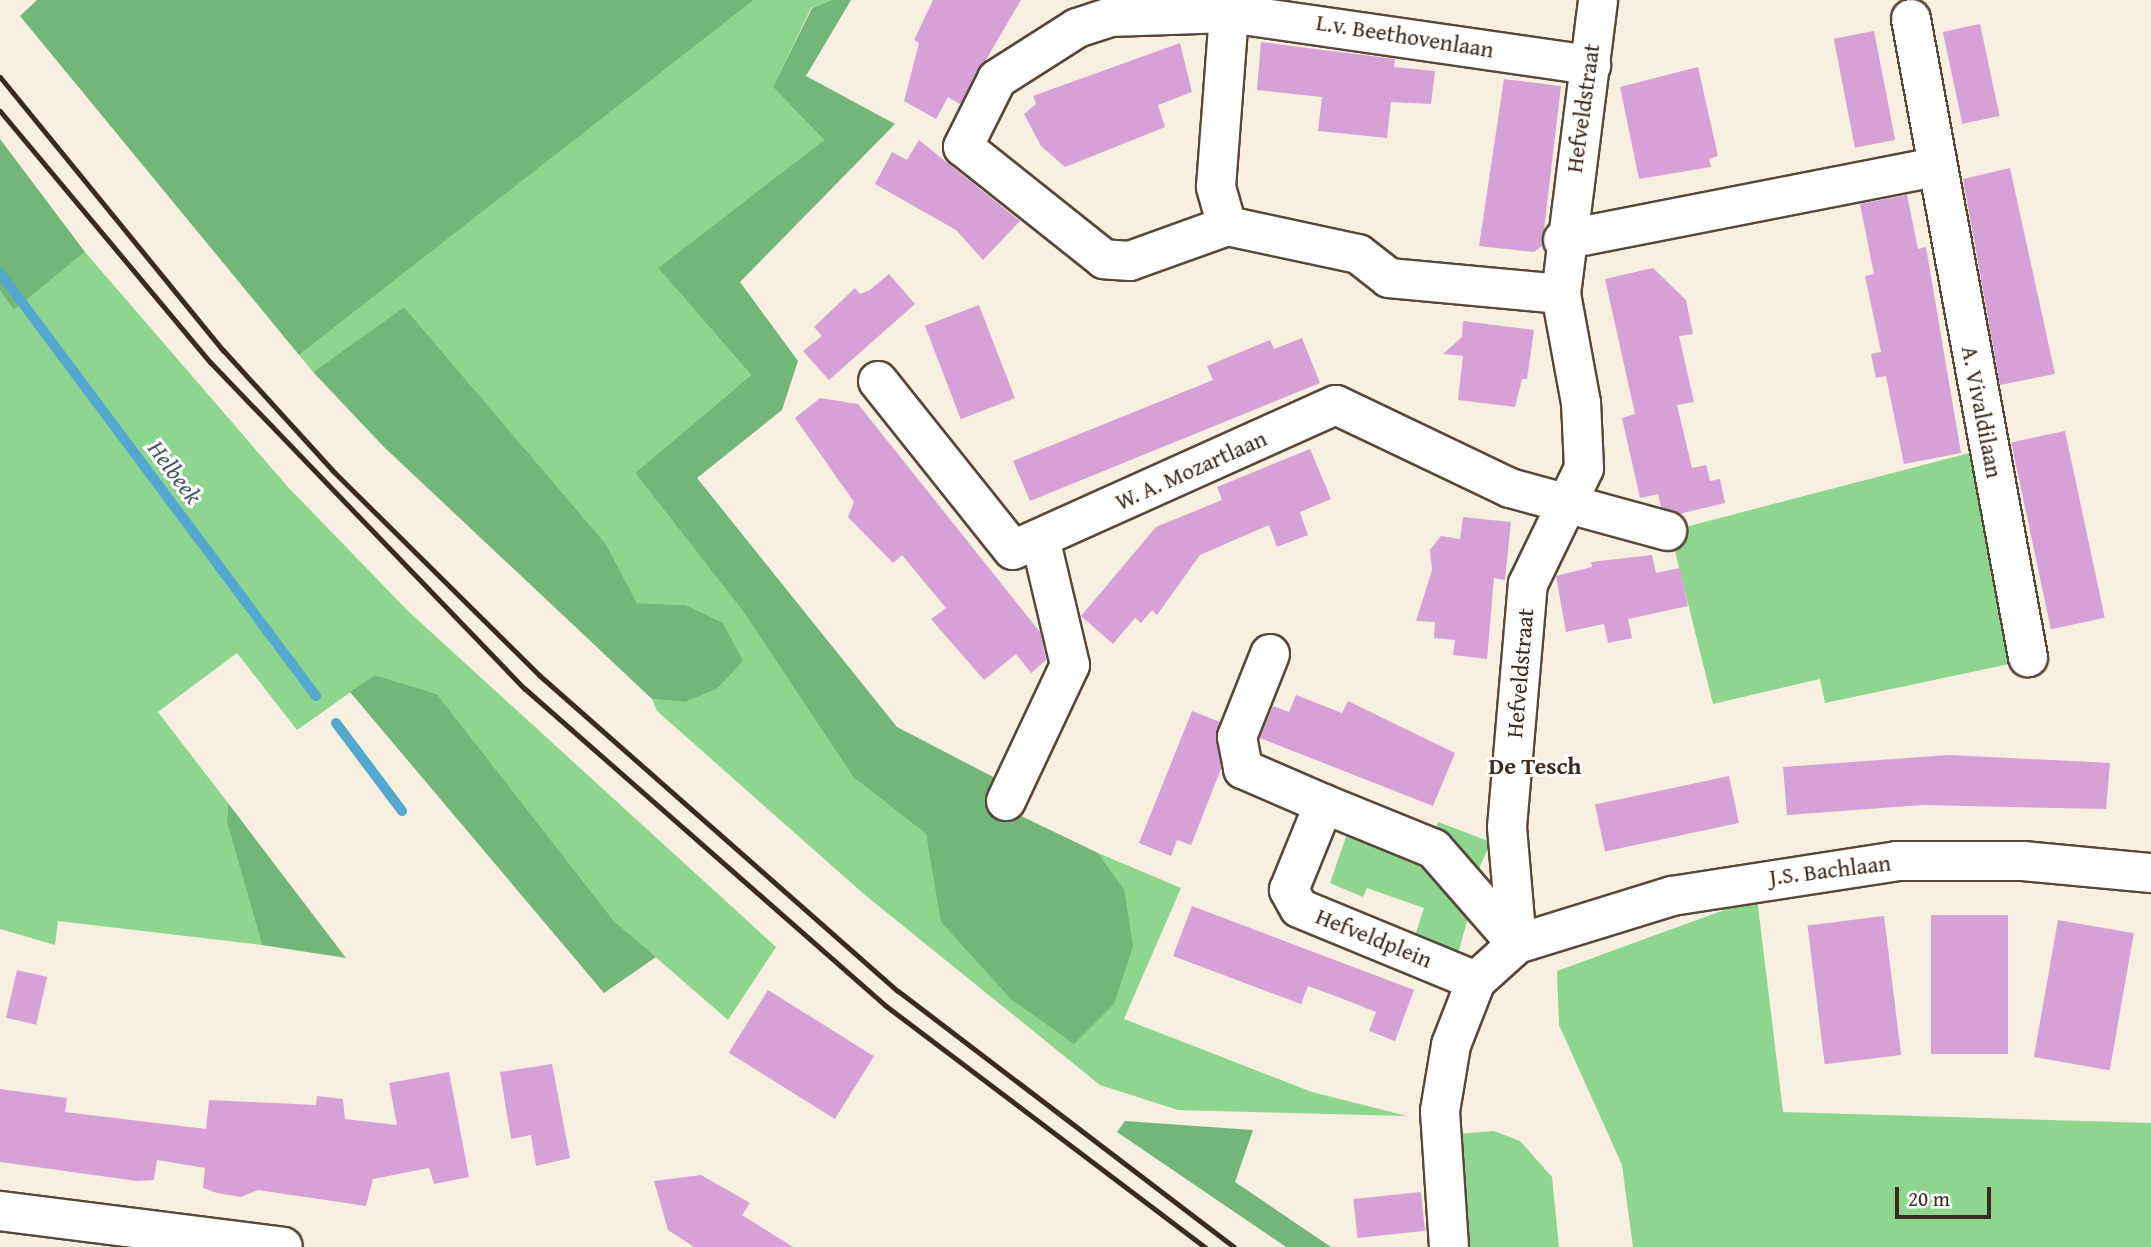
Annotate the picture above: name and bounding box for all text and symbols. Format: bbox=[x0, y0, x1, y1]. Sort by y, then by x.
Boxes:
street label: L.v. Beethovenlaan bbox=[1314, 8, 1496, 64]
street label: Hefveldstraat bbox=[1560, 42, 1606, 174]
street label: A. Vivaldilaan bbox=[1956, 343, 2008, 481]
street label: W. A. Mozartlaan bbox=[1111, 424, 1271, 516]
water label: Helbeek bbox=[142, 435, 208, 509]
street label: Hefveldstraat bbox=[1501, 607, 1539, 739]
district label: De Tesch bbox=[1489, 752, 1581, 780]
street label: J.S. Bachlaan bbox=[1768, 849, 1892, 891]
street label: Hefveldplein bbox=[1312, 902, 1436, 974]
scale bar bbox=[1899, 1174, 1995, 1218]
text: 20 m bbox=[1908, 1183, 1950, 1214]

